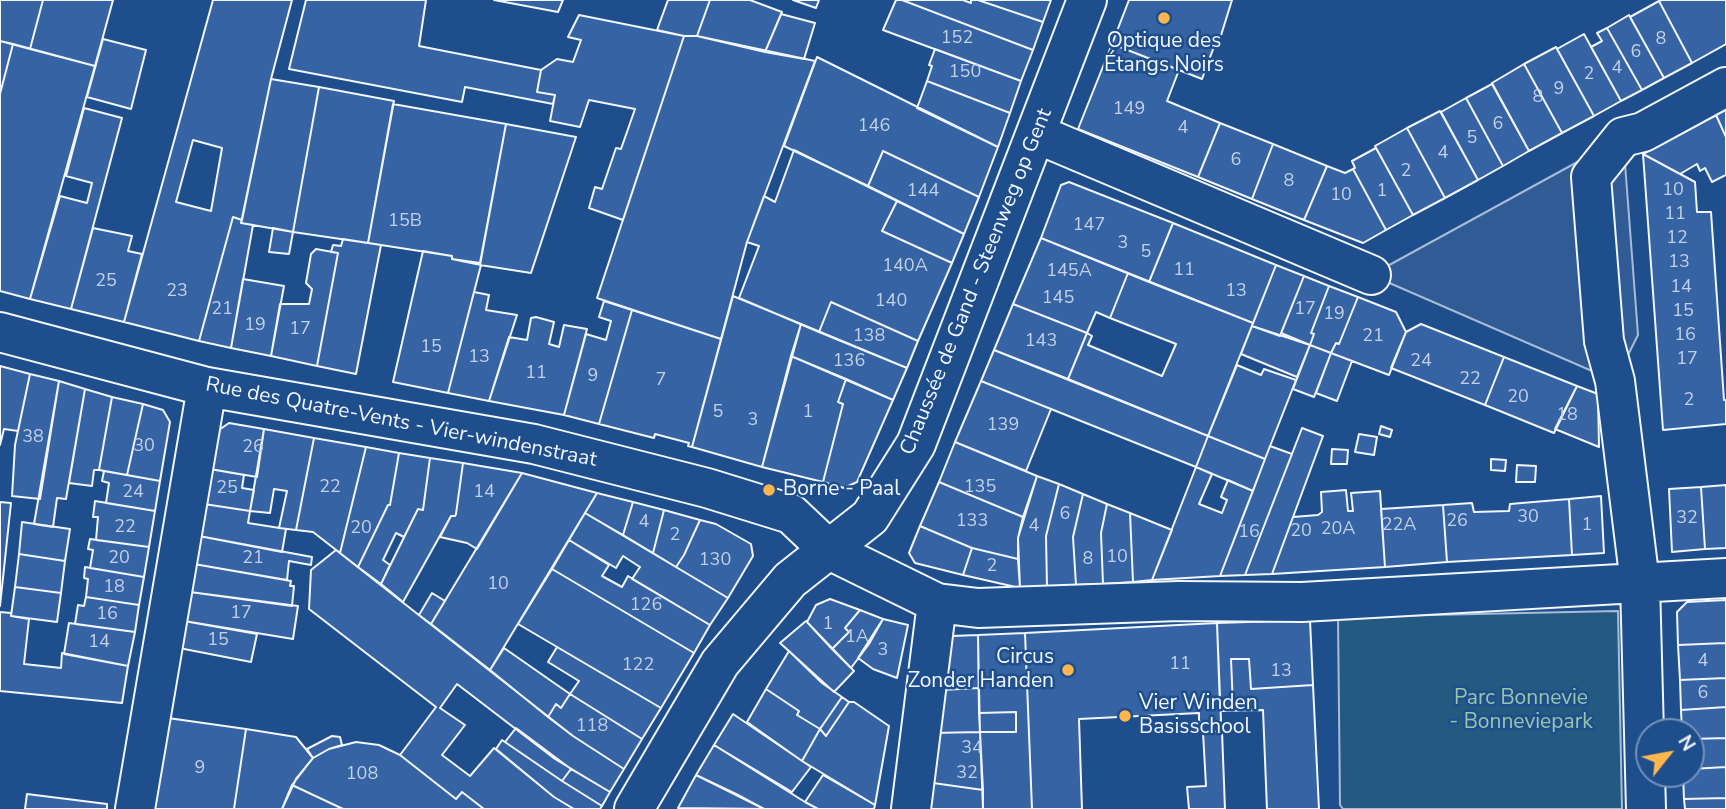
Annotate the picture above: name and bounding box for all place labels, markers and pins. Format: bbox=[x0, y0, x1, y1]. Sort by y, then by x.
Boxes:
marker: Optique des Étangs Noirs bbox=[1156, 10, 1172, 26]
place label: Optique des Étangs Noirs bbox=[1104, 29, 1224, 79]
place label: Borne - Paal bbox=[783, 477, 900, 503]
marker: Borne - Paal bbox=[761, 482, 777, 498]
place label: Circus Zonder Handen bbox=[908, 645, 1054, 695]
marker: Circus Zonder Handen bbox=[1060, 662, 1076, 678]
place label: Vier Winden Basisschool bbox=[1139, 691, 1258, 741]
marker: Vier Winden Basisschool bbox=[1117, 708, 1133, 724]

